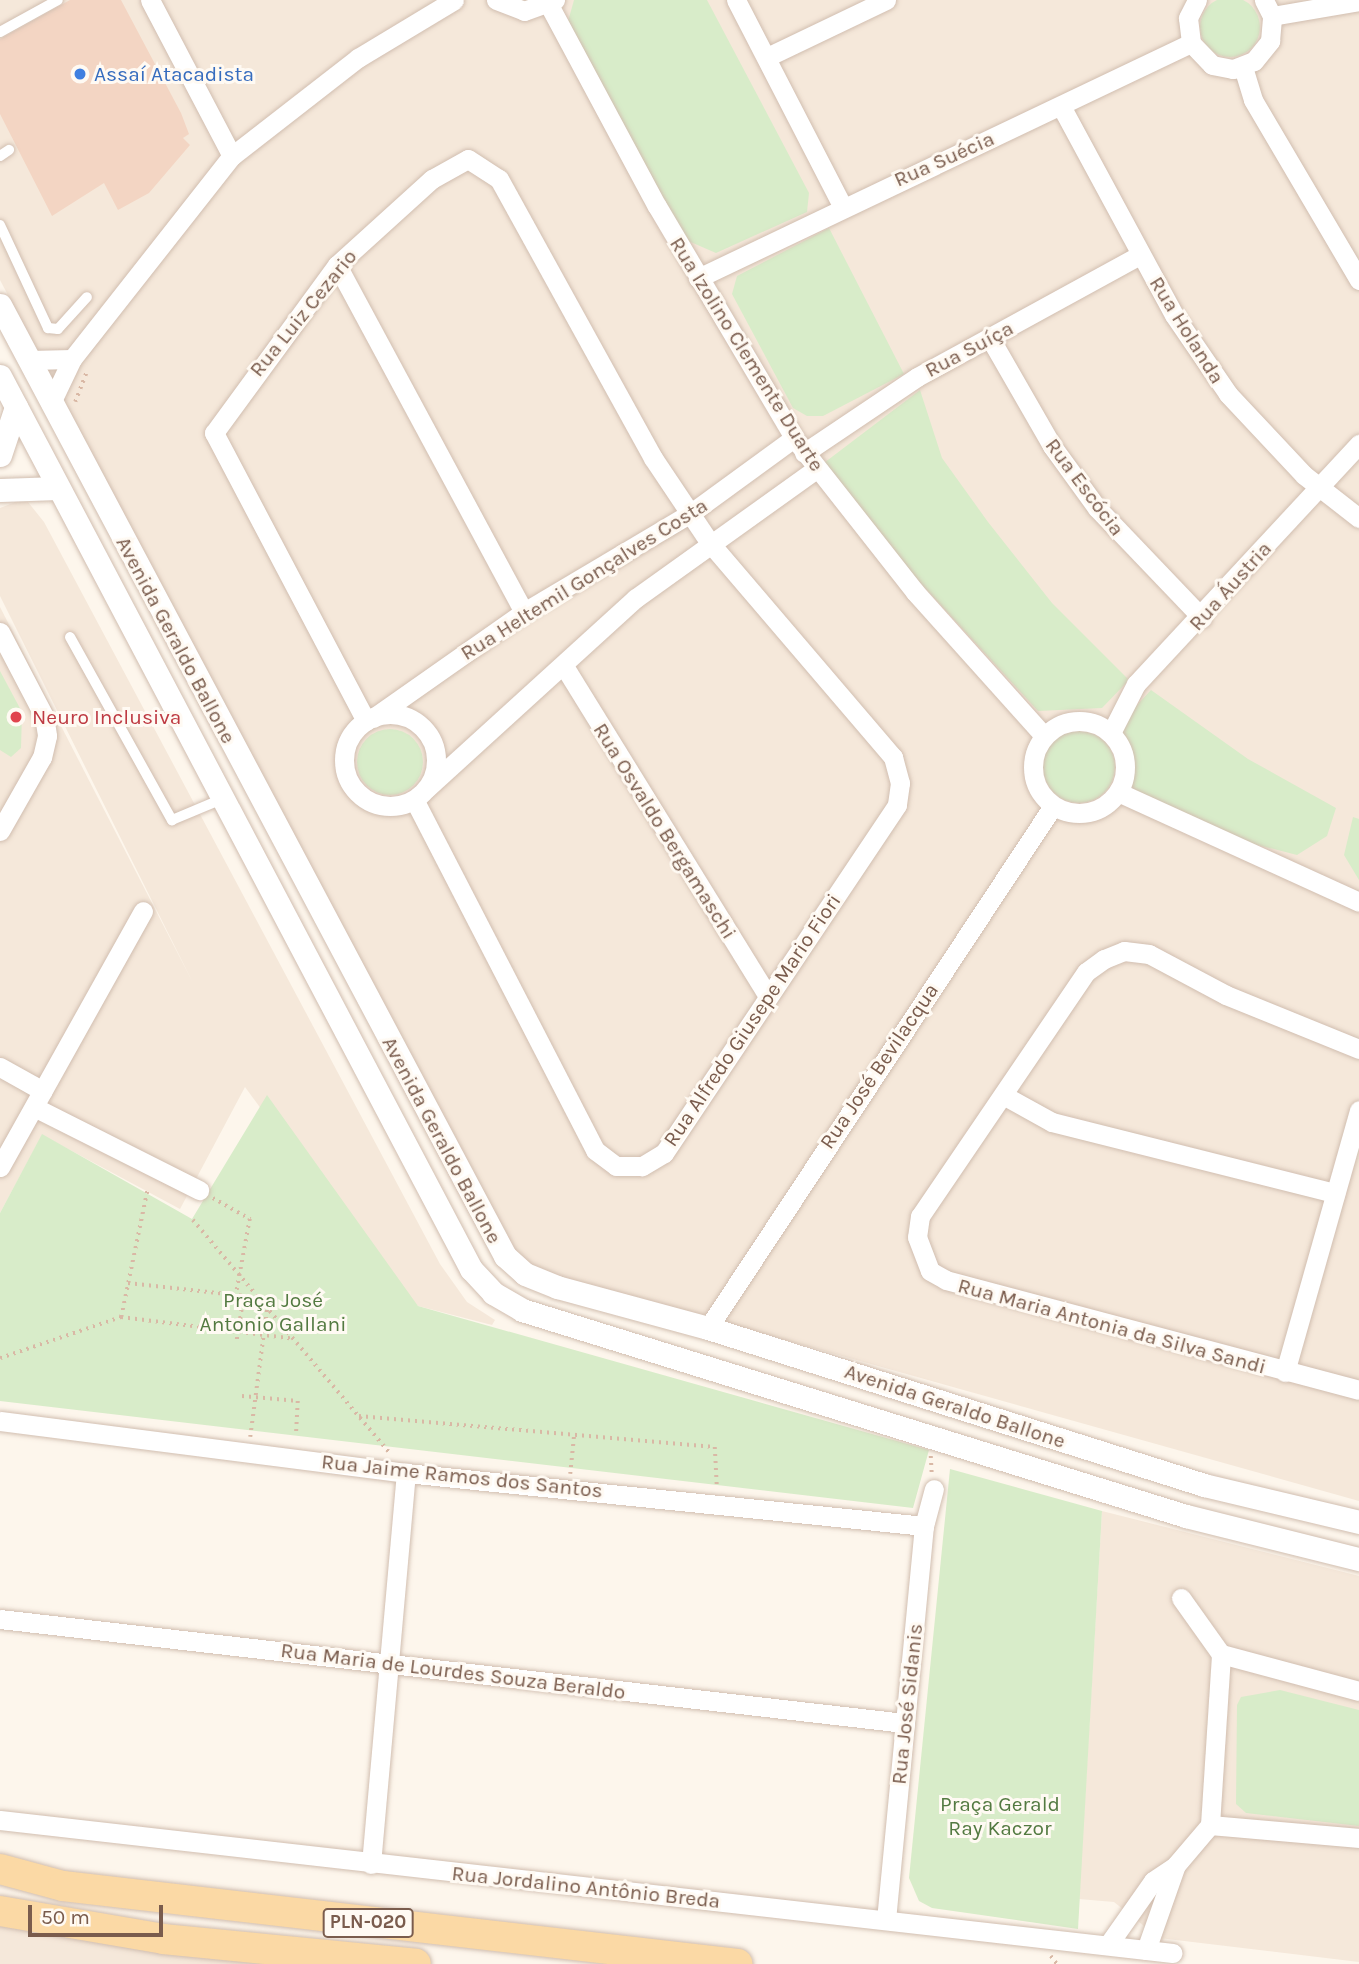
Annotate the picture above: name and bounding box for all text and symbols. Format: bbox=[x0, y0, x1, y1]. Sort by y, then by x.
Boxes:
place label: Assaí Atacadista bbox=[94, 61, 254, 87]
marker: Assaí Atacadista bbox=[72, 66, 88, 82]
street label: Rua Suécia bbox=[890, 126, 998, 192]
street label: Rua Izolino Clemente Duarte bbox=[664, 232, 830, 476]
street label: Rua Luiz Cezario bbox=[244, 244, 362, 382]
street label: Rua Holanda bbox=[1144, 272, 1230, 388]
street label: Rua Suíça bbox=[921, 315, 1017, 383]
street label: Rua Escócia bbox=[1040, 433, 1130, 541]
street label: Rua Heltemil Gonçalves Costa bbox=[456, 492, 712, 666]
street label: Avenida Geraldo Ballone bbox=[111, 532, 241, 748]
street label: Rua Áustria bbox=[1183, 536, 1277, 636]
place label: Neuro Inclusiva bbox=[32, 704, 181, 730]
marker: Neuro Inclusiva bbox=[6, 707, 26, 727]
street label: Rua Osvaldo Bergamaschi bbox=[588, 718, 742, 944]
street label: Rua Alfredo Giusepe Mario Fiori bbox=[658, 889, 846, 1151]
street label: Rua José Bevilacqua bbox=[814, 978, 944, 1154]
street label: Avenida Geraldo Ballone bbox=[377, 1032, 507, 1248]
street label: Rua Maria Antonia da Silva Sandi bbox=[955, 1273, 1269, 1379]
park label: Praça José Antonio Gallani bbox=[200, 1287, 346, 1337]
street label: Avenida Geraldo Ballone bbox=[842, 1358, 1068, 1454]
street label: Rua Jaime Ramos dos Santos bbox=[320, 1449, 604, 1503]
street label: Rua José Sidanis bbox=[886, 1622, 928, 1786]
street label: Rua Maria de Lourdes Souza Beraldo bbox=[279, 1637, 627, 1705]
park label: Praça Gerald Ray Kaczor bbox=[940, 1791, 1060, 1841]
street label: Rua Jordalino Antônio Breda bbox=[450, 1860, 722, 1914]
scale bar bbox=[32, 1890, 166, 1934]
text: 50 m bbox=[41, 1905, 90, 1929]
road number: PLN-020 bbox=[322, 1908, 414, 1938]

